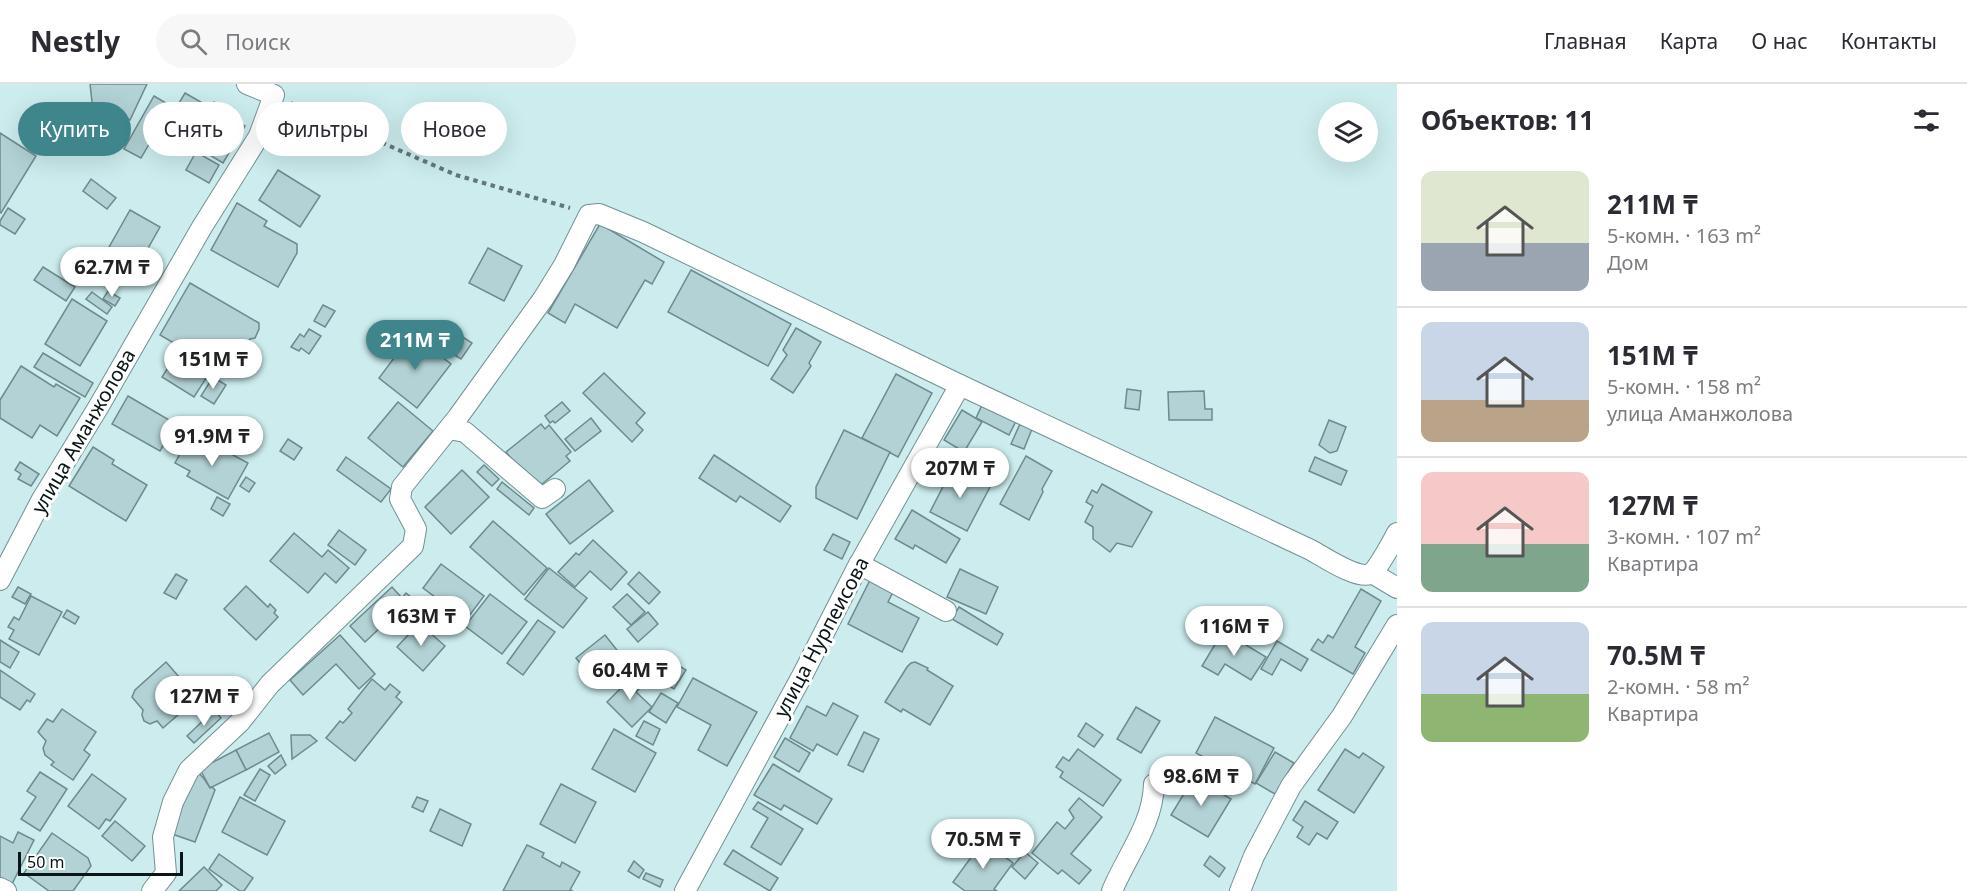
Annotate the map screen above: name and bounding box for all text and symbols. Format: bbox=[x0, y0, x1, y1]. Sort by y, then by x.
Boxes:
search box bbox=[156, 14, 576, 68]
text: Nestly bbox=[30, 22, 120, 60]
icon: search bbox=[177, 25, 210, 58]
text: Поиск bbox=[225, 26, 290, 56]
text: Главная bbox=[1544, 27, 1627, 55]
text: Карта bbox=[1660, 27, 1718, 55]
text: О нас bbox=[1751, 27, 1808, 55]
text: Контакты bbox=[1841, 27, 1937, 55]
chip: Купить bbox=[18, 102, 131, 156]
chip: Снять bbox=[143, 102, 244, 156]
chip: Фильтры bbox=[256, 102, 389, 156]
chip: Новое bbox=[401, 102, 507, 156]
map controls bbox=[1318, 102, 1378, 162]
button: layers bbox=[1318, 102, 1378, 162]
text: Объектов: 11 bbox=[1421, 102, 1594, 138]
icon: filters bbox=[1910, 104, 1943, 137]
text: 211M ₸ bbox=[1607, 186, 1698, 222]
icon: home bbox=[1469, 195, 1541, 267]
text: 5-комн. · 163 m² bbox=[1607, 222, 1761, 249]
pin: 62.7M ₸ bbox=[57, 247, 167, 298]
text: Дом bbox=[1607, 249, 1649, 276]
text: 62.7M ₸ bbox=[74, 253, 150, 280]
pin: 211M ₸ bbox=[366, 320, 464, 371]
text: 211M ₸ bbox=[380, 326, 450, 353]
text: 151M ₸ bbox=[1607, 337, 1698, 373]
pin: 151M ₸ bbox=[164, 339, 262, 390]
street label: улица Аманжолова bbox=[25, 344, 141, 518]
text: 151M ₸ bbox=[178, 345, 248, 372]
icon: home bbox=[1469, 346, 1541, 418]
text: 5-комн. · 158 m² bbox=[1607, 373, 1761, 400]
text: улица Аманжолова bbox=[1607, 400, 1793, 427]
pin: 91.9M ₸ bbox=[157, 416, 267, 467]
text: 91.9M ₸ bbox=[174, 422, 250, 449]
pin: 207M ₸ bbox=[911, 448, 1009, 499]
text: 207M ₸ bbox=[925, 454, 995, 481]
text: 127M ₸ bbox=[1607, 487, 1698, 523]
icon: home bbox=[1469, 496, 1541, 568]
text: 3-комн. · 107 m² bbox=[1607, 523, 1761, 550]
text: Квартира bbox=[1607, 550, 1699, 577]
street label: улица Нурпеисова bbox=[767, 552, 875, 722]
pin: 163M ₸ bbox=[372, 596, 470, 647]
text: 163M ₸ bbox=[386, 602, 456, 629]
pin: 116M ₸ bbox=[1185, 606, 1283, 657]
text: 116M ₸ bbox=[1199, 612, 1269, 639]
text: 70.5M ₸ bbox=[1607, 637, 1705, 673]
icon: home bbox=[1469, 646, 1541, 718]
pin: 60.4M ₸ bbox=[575, 650, 685, 701]
text: 60.4M ₸ bbox=[592, 656, 668, 683]
text: 2-комн. · 58 m² bbox=[1607, 673, 1750, 700]
pin: 127M ₸ bbox=[155, 676, 253, 727]
text: 127M ₸ bbox=[169, 682, 239, 709]
text: Квартира bbox=[1607, 700, 1699, 727]
pin: 98.6M ₸ bbox=[1146, 756, 1256, 807]
text: 98.6M ₸ bbox=[1163, 762, 1239, 789]
pin: 70.5M ₸ bbox=[928, 819, 1038, 870]
text: 70.5M ₸ bbox=[945, 825, 1021, 852]
scale bar bbox=[18, 849, 183, 876]
text: 50 m bbox=[27, 851, 64, 873]

